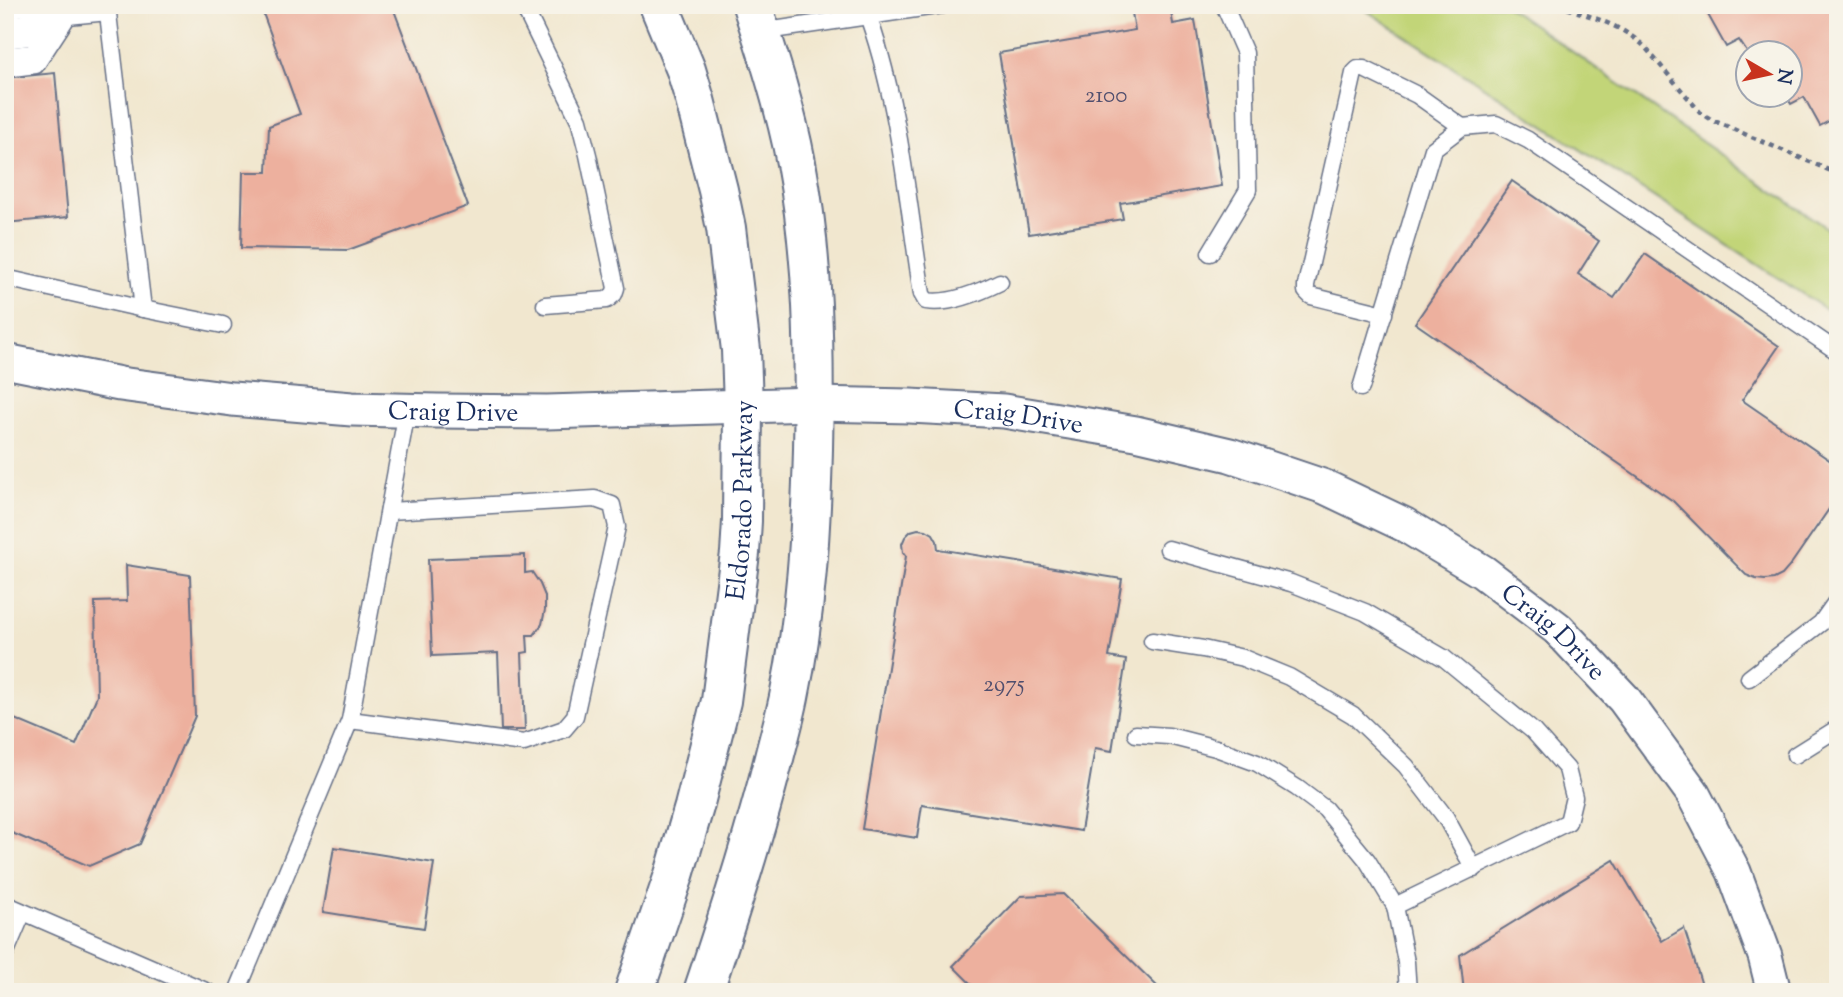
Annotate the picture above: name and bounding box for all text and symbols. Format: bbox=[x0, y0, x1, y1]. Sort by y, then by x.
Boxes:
north arrow bbox=[1734, 38, 1804, 108]
text: N bbox=[1769, 67, 1798, 86]
house number: 2100 bbox=[1085, 80, 1127, 113]
street label: Craig Drive bbox=[953, 392, 1086, 445]
street label: Craig Drive bbox=[388, 394, 519, 433]
street label: Eldorado Parkway bbox=[718, 400, 764, 603]
street label: Craig Drive bbox=[1492, 576, 1613, 690]
house number: 2975 bbox=[983, 669, 1025, 702]

